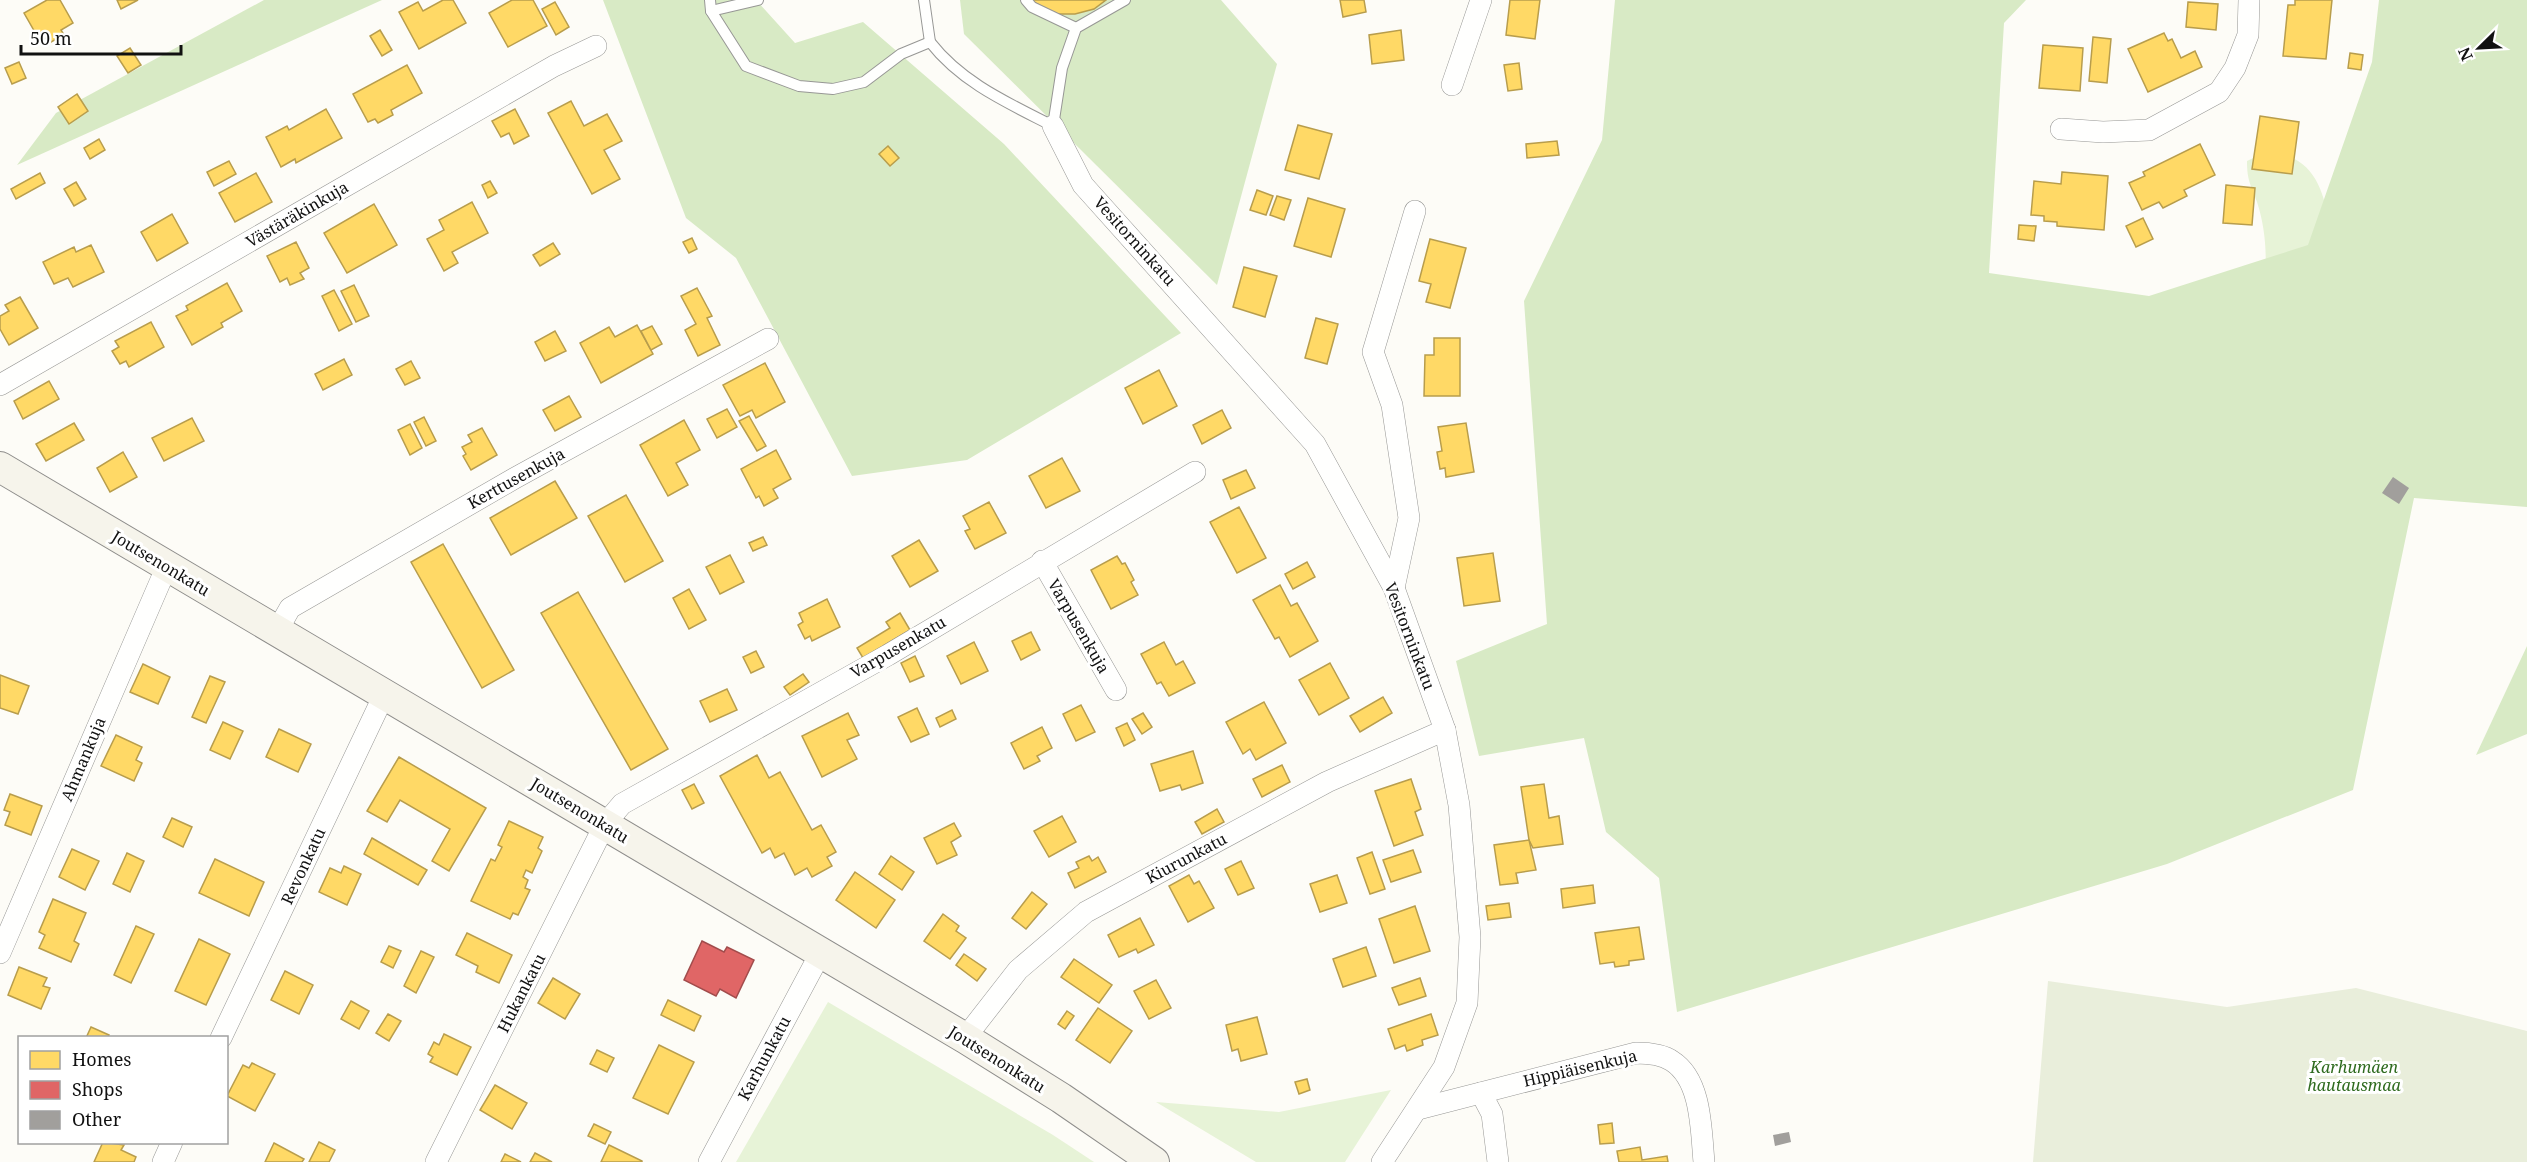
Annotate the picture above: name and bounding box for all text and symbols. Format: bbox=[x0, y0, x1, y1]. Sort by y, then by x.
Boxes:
scale bar bbox=[21, 18, 182, 56]
north arrow bbox=[2449, 18, 2509, 78]
text: 50 m bbox=[30, 26, 72, 50]
text: N bbox=[2453, 44, 2478, 64]
street label: Västäräkinkuja bbox=[242, 176, 352, 252]
street label: Vesitorninkatu bbox=[1089, 192, 1181, 290]
street label: Kerttusenkuja bbox=[464, 442, 568, 514]
street label: Joutsenonkatu bbox=[107, 525, 214, 601]
street label: Varpusenkuja bbox=[1043, 575, 1115, 677]
street label: Vesitorninkatu bbox=[1379, 579, 1441, 693]
street label: Varpusenkatu bbox=[846, 611, 950, 683]
street label: Ahmankuja bbox=[55, 714, 111, 804]
street label: Joutsenonkatu bbox=[526, 772, 633, 848]
street label: Revonkatu bbox=[276, 824, 330, 908]
street label: Kiurunkatu bbox=[1142, 827, 1230, 889]
street label: Hukankatu bbox=[492, 950, 550, 1036]
street label: Karhunkatu bbox=[733, 1012, 795, 1104]
street label: Joutsenonkatu bbox=[943, 1020, 1050, 1098]
legend bbox=[18, 1036, 228, 1144]
street label: Hippiäisenkuja bbox=[1521, 1044, 1639, 1092]
text: Homes bbox=[72, 1047, 131, 1071]
park label: Karhumäen hautausmaa bbox=[2307, 1056, 2401, 1096]
text: Shops bbox=[72, 1077, 123, 1101]
text: Other bbox=[72, 1107, 122, 1131]

